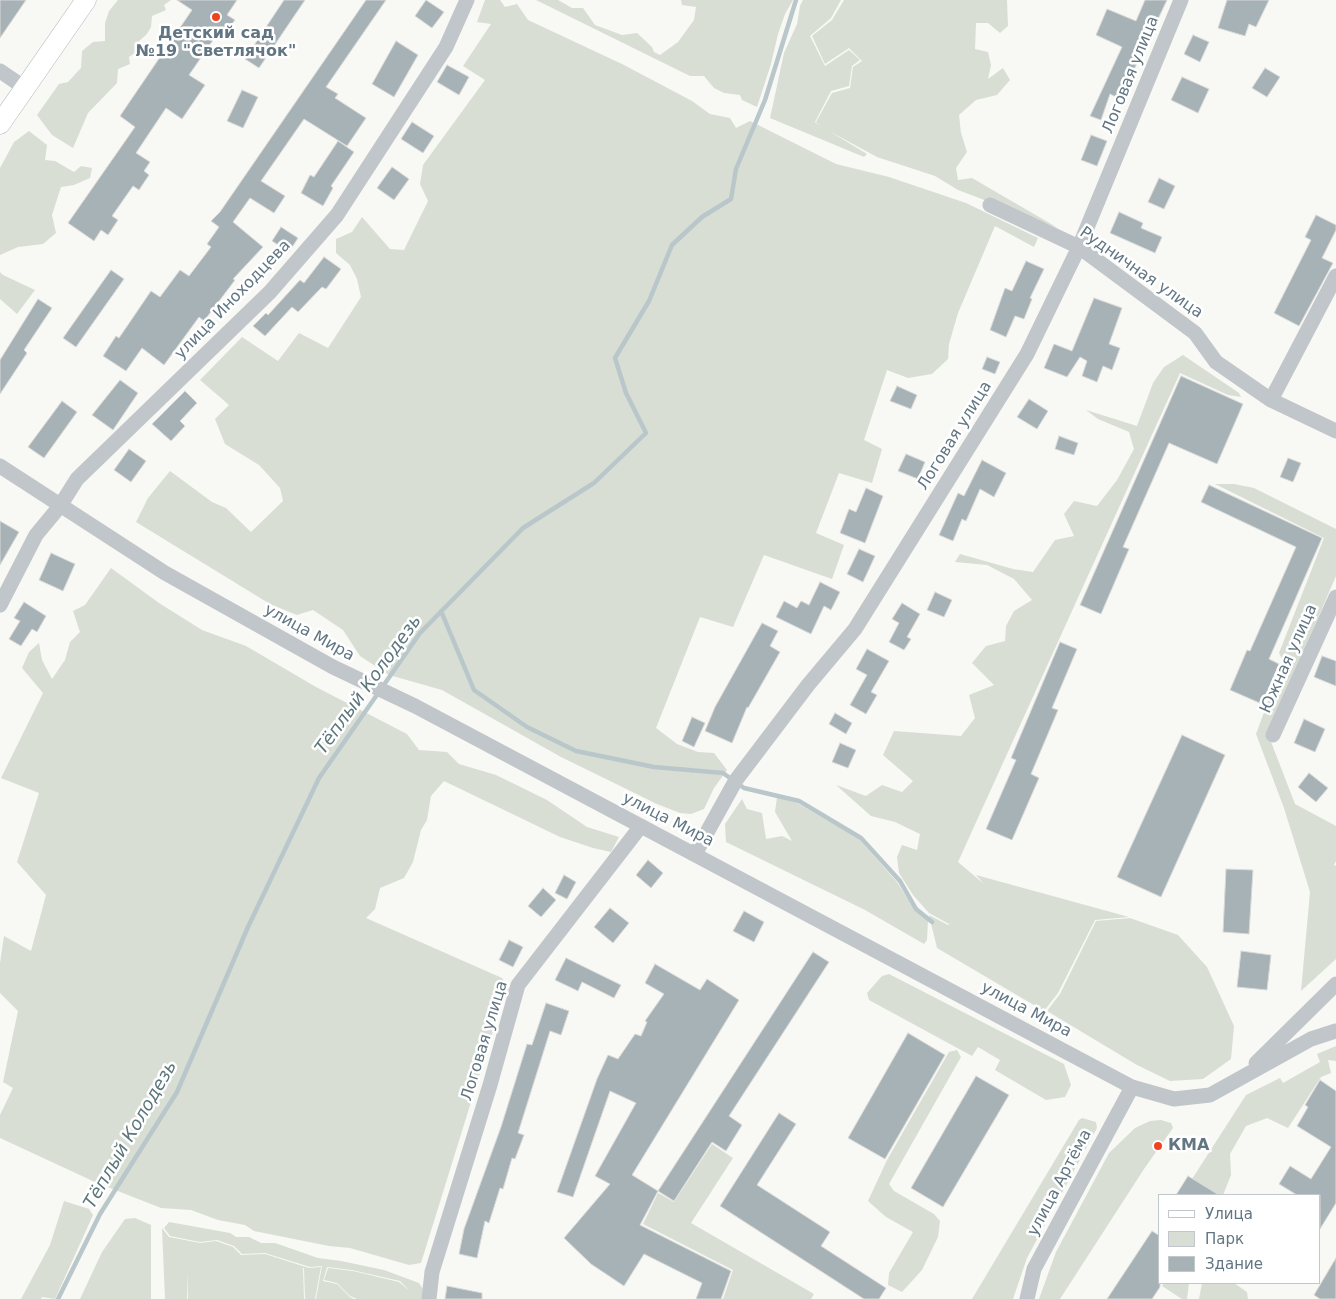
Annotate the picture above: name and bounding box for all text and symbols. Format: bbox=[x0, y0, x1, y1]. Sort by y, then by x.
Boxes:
marker: Детский сад №19 "Светлячок" bbox=[210, 11, 222, 23]
street label: Логовая улица bbox=[1099, 14, 1163, 136]
place label: Детский сад №19 "Светлячок" bbox=[136, 24, 296, 62]
street label: Рудничная улица bbox=[1076, 223, 1206, 323]
street label: улица Иноходцева bbox=[171, 236, 295, 364]
street label: Логовая улица bbox=[914, 378, 996, 494]
street label: улица Мира bbox=[261, 600, 357, 666]
street label: Южная улица bbox=[1256, 601, 1322, 717]
water label: Тёплый Колодезь bbox=[311, 611, 427, 759]
street label: улица Мира bbox=[619, 789, 717, 851]
street label: улица Мира bbox=[977, 978, 1075, 1042]
street label: Логовая улица bbox=[458, 979, 512, 1103]
water label: Тёплый Колодезь bbox=[80, 1057, 182, 1213]
street label: улица Артёма bbox=[1024, 1126, 1096, 1240]
place label: КМА bbox=[1168, 1136, 1209, 1156]
marker: КМА bbox=[1152, 1140, 1164, 1152]
legend bbox=[1158, 1194, 1321, 1284]
text: Улица bbox=[1205, 1205, 1253, 1223]
text: Парк bbox=[1205, 1230, 1244, 1248]
text: Здание bbox=[1205, 1255, 1263, 1273]

